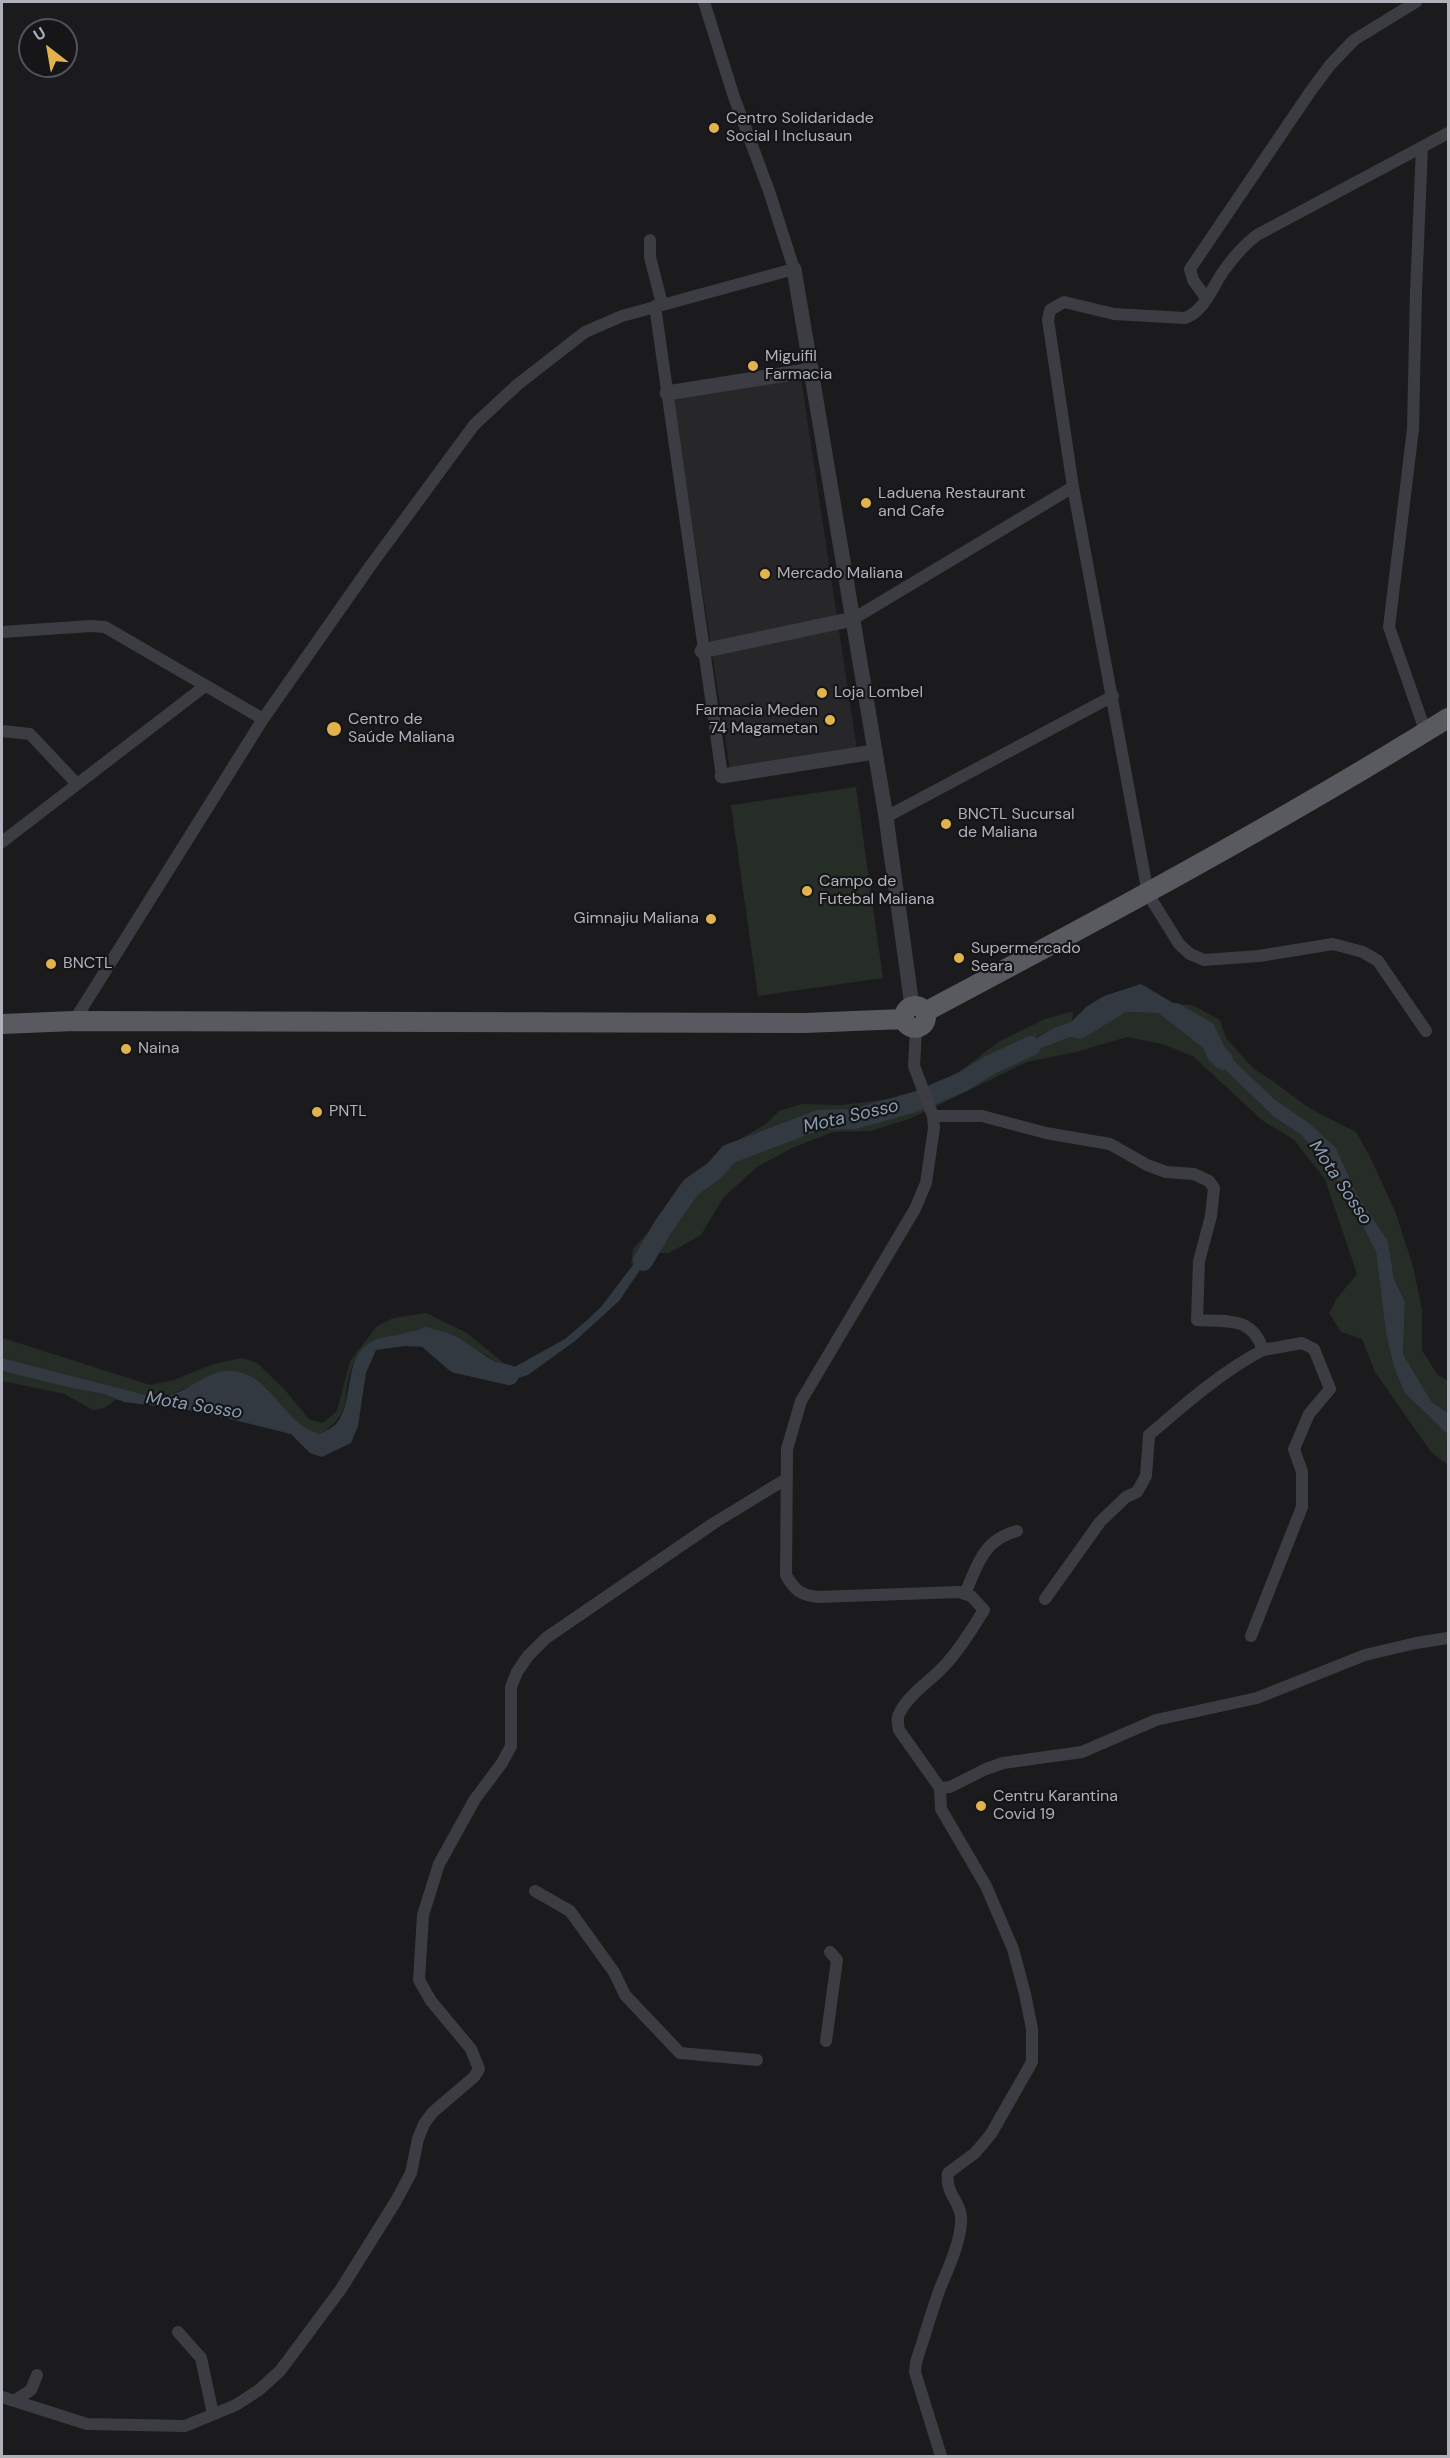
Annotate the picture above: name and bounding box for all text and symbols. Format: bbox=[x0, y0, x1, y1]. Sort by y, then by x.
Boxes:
north arrow bbox=[18, 18, 78, 78]
text: U bbox=[29, 22, 50, 46]
place label: Centro Solidaridade Social I Inclusaun bbox=[726, 109, 874, 147]
marker: Centro Solidaridade Social I Inclusaun bbox=[707, 121, 721, 135]
place label: Miguifil Farmacia bbox=[765, 347, 832, 385]
marker: Miguifil Farmacia bbox=[746, 359, 760, 373]
place label: Laduena Restaurant and Cafe bbox=[878, 484, 1026, 522]
marker: Laduena Restaurant and Cafe bbox=[859, 496, 873, 510]
place label: Mercado Maliana bbox=[777, 564, 903, 584]
marker: Mercado Maliana bbox=[758, 567, 772, 581]
place label: Loja Lombel bbox=[834, 683, 923, 703]
marker: Loja Lombel bbox=[815, 686, 829, 700]
place label: Farmacia Meden 74 Magametan bbox=[696, 701, 818, 739]
place label: Centro de Saúde Maliana bbox=[348, 710, 455, 748]
marker: Farmacia Meden 74 Magametan bbox=[823, 713, 837, 727]
marker: Centro de Saúde Maliana bbox=[325, 720, 343, 738]
place label: BNCTL Sucursal de Maliana bbox=[958, 805, 1075, 843]
marker: BNCTL Sucursal de Maliana bbox=[939, 817, 953, 831]
place label: Campo de Futebal Maliana bbox=[819, 872, 935, 910]
marker: Campo de Futebal Maliana bbox=[800, 884, 814, 898]
place label: Gimnajiu Maliana bbox=[574, 909, 699, 929]
marker: Gimnajiu Maliana bbox=[704, 912, 718, 926]
place label: Supermercado Seara bbox=[971, 939, 1081, 977]
marker: Supermercado Seara bbox=[952, 951, 966, 965]
place label: BNCTL bbox=[63, 954, 112, 974]
marker: BNCTL bbox=[44, 957, 58, 971]
place label: Naina bbox=[138, 1039, 179, 1059]
marker: Naina bbox=[119, 1042, 133, 1056]
water label: Mota Sosso bbox=[801, 1096, 901, 1138]
place label: PNTL bbox=[329, 1102, 367, 1122]
marker: PNTL bbox=[310, 1105, 324, 1119]
water label: Mota Sosso bbox=[1304, 1137, 1376, 1229]
water label: Mota Sosso bbox=[144, 1388, 244, 1424]
place label: Centru Karantina Covid 19 bbox=[993, 1787, 1118, 1825]
marker: Centru Karantina Covid 19 bbox=[974, 1799, 988, 1813]

